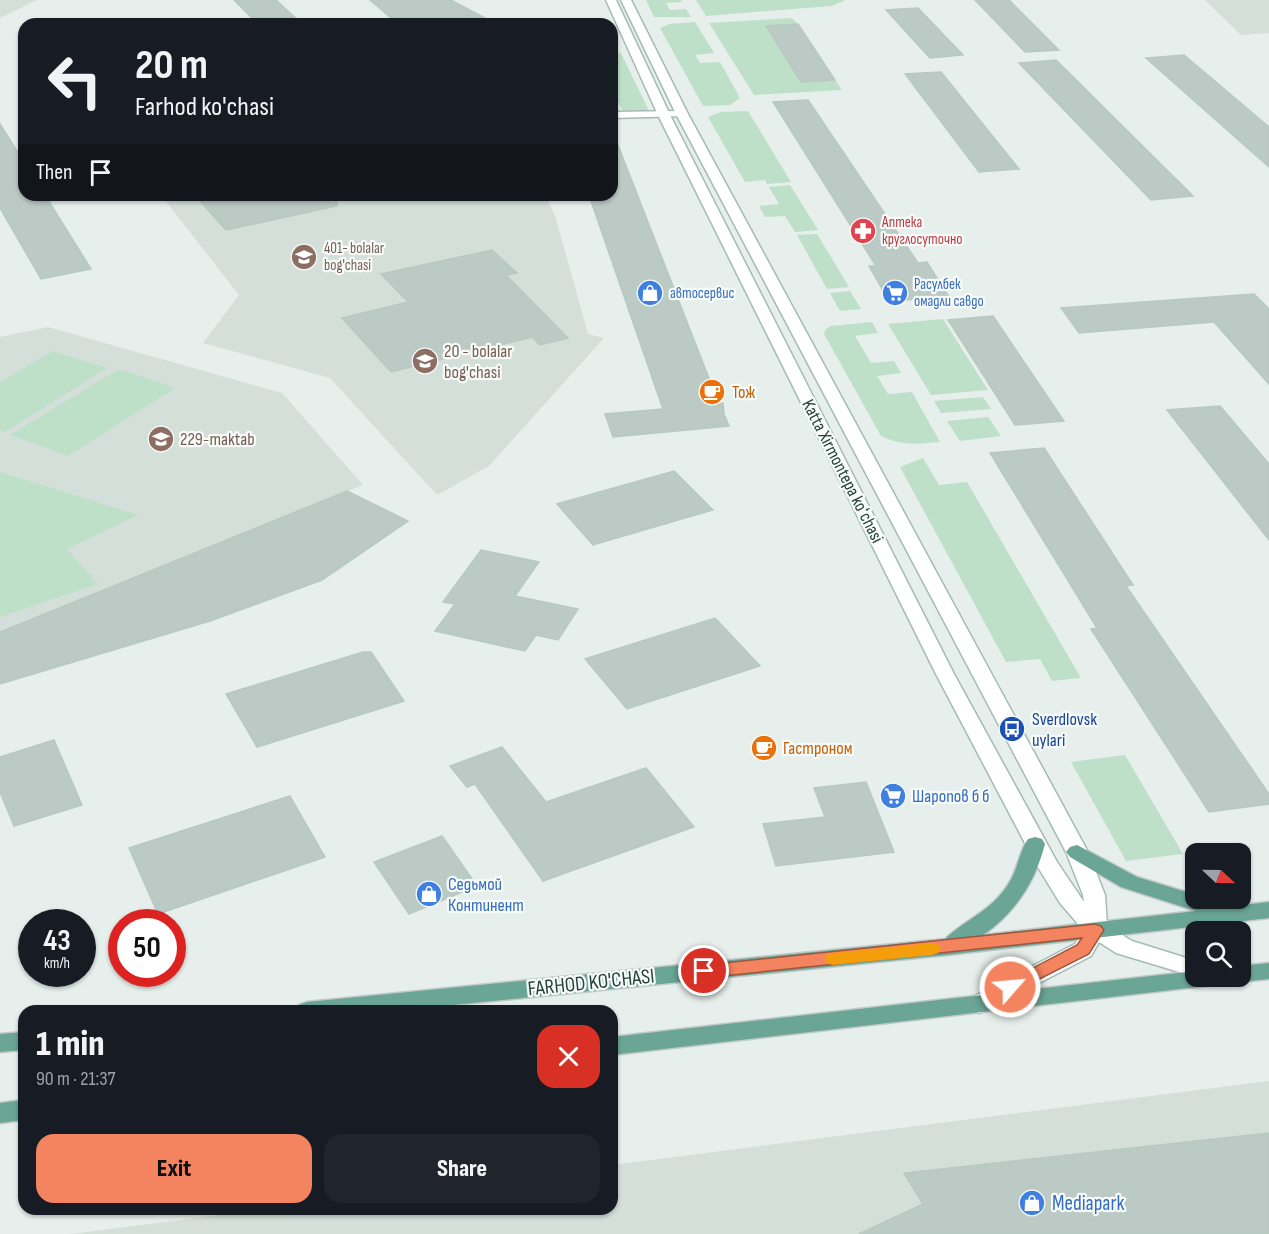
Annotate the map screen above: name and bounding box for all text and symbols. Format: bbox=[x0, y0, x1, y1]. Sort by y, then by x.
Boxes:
text: 20 m bbox=[135, 40, 208, 91]
icon: left bbox=[36, 42, 114, 120]
text: Farhod ko'chasi bbox=[135, 91, 274, 123]
icon: arrive bbox=[84, 156, 117, 189]
text: Then bbox=[36, 159, 72, 186]
place label: Аптека круглосуточно bbox=[881, 213, 963, 249]
pharmacy icon: Аптека круглосуточно bbox=[848, 216, 878, 246]
place label: 401- bolalar bog'chasi bbox=[324, 239, 385, 275]
school or university icon: 401- bolalar bog'chasi bbox=[289, 242, 319, 272]
place label: Расулбек омадли савдо bbox=[914, 275, 984, 311]
shop icon: автосервис bbox=[635, 278, 665, 308]
supermarket icon: Расулбек омадли савдо bbox=[880, 278, 910, 308]
place label: автосервис bbox=[670, 284, 735, 303]
place label: 20 - bolalar bog'chasi bbox=[444, 341, 512, 383]
school or university icon: 20 - bolalar bog'chasi bbox=[410, 346, 440, 376]
cafe icon: Тож bbox=[697, 377, 727, 407]
place label: Тож bbox=[732, 382, 756, 403]
street label: Katta Xirmontepa koʻchasi bbox=[797, 396, 888, 546]
school or university icon: 229-maktab bbox=[146, 424, 176, 454]
place label: 229-maktab bbox=[180, 429, 255, 450]
place label: Sverdlovsk uylari bbox=[1032, 709, 1097, 751]
bus stop icon: Sverdlovsk uylari bbox=[997, 714, 1027, 744]
cafe icon: Гастроном bbox=[749, 733, 779, 763]
place label: Гастроном bbox=[783, 738, 853, 759]
supermarket icon: Шаропов б б bbox=[878, 781, 908, 811]
place label: Шаропов б б bbox=[912, 786, 990, 807]
north arrow bbox=[1185, 843, 1251, 909]
map controls bbox=[1185, 843, 1251, 987]
place label: Седьмой Континент bbox=[448, 874, 524, 916]
shop icon: Седьмой Континент bbox=[414, 879, 444, 909]
speed limit sign: 50 bbox=[108, 909, 186, 987]
button: search bbox=[1185, 921, 1251, 987]
text: 43 bbox=[43, 923, 71, 959]
pin bbox=[678, 945, 729, 996]
text: km/h bbox=[44, 954, 70, 973]
icon: arrive bbox=[687, 954, 720, 987]
position arrow bbox=[978, 955, 1042, 1019]
street label: FARHOD KO'CHASI bbox=[527, 963, 656, 1002]
text: 1 min bbox=[36, 1023, 104, 1066]
button: close bbox=[537, 1025, 600, 1088]
text: 90 m · 21:37 bbox=[36, 1067, 116, 1091]
button: Exit bbox=[36, 1134, 312, 1203]
button: Share bbox=[324, 1134, 600, 1203]
shop icon: Mediapark bbox=[1017, 1188, 1047, 1218]
place label: Mediapark bbox=[1052, 1191, 1124, 1216]

